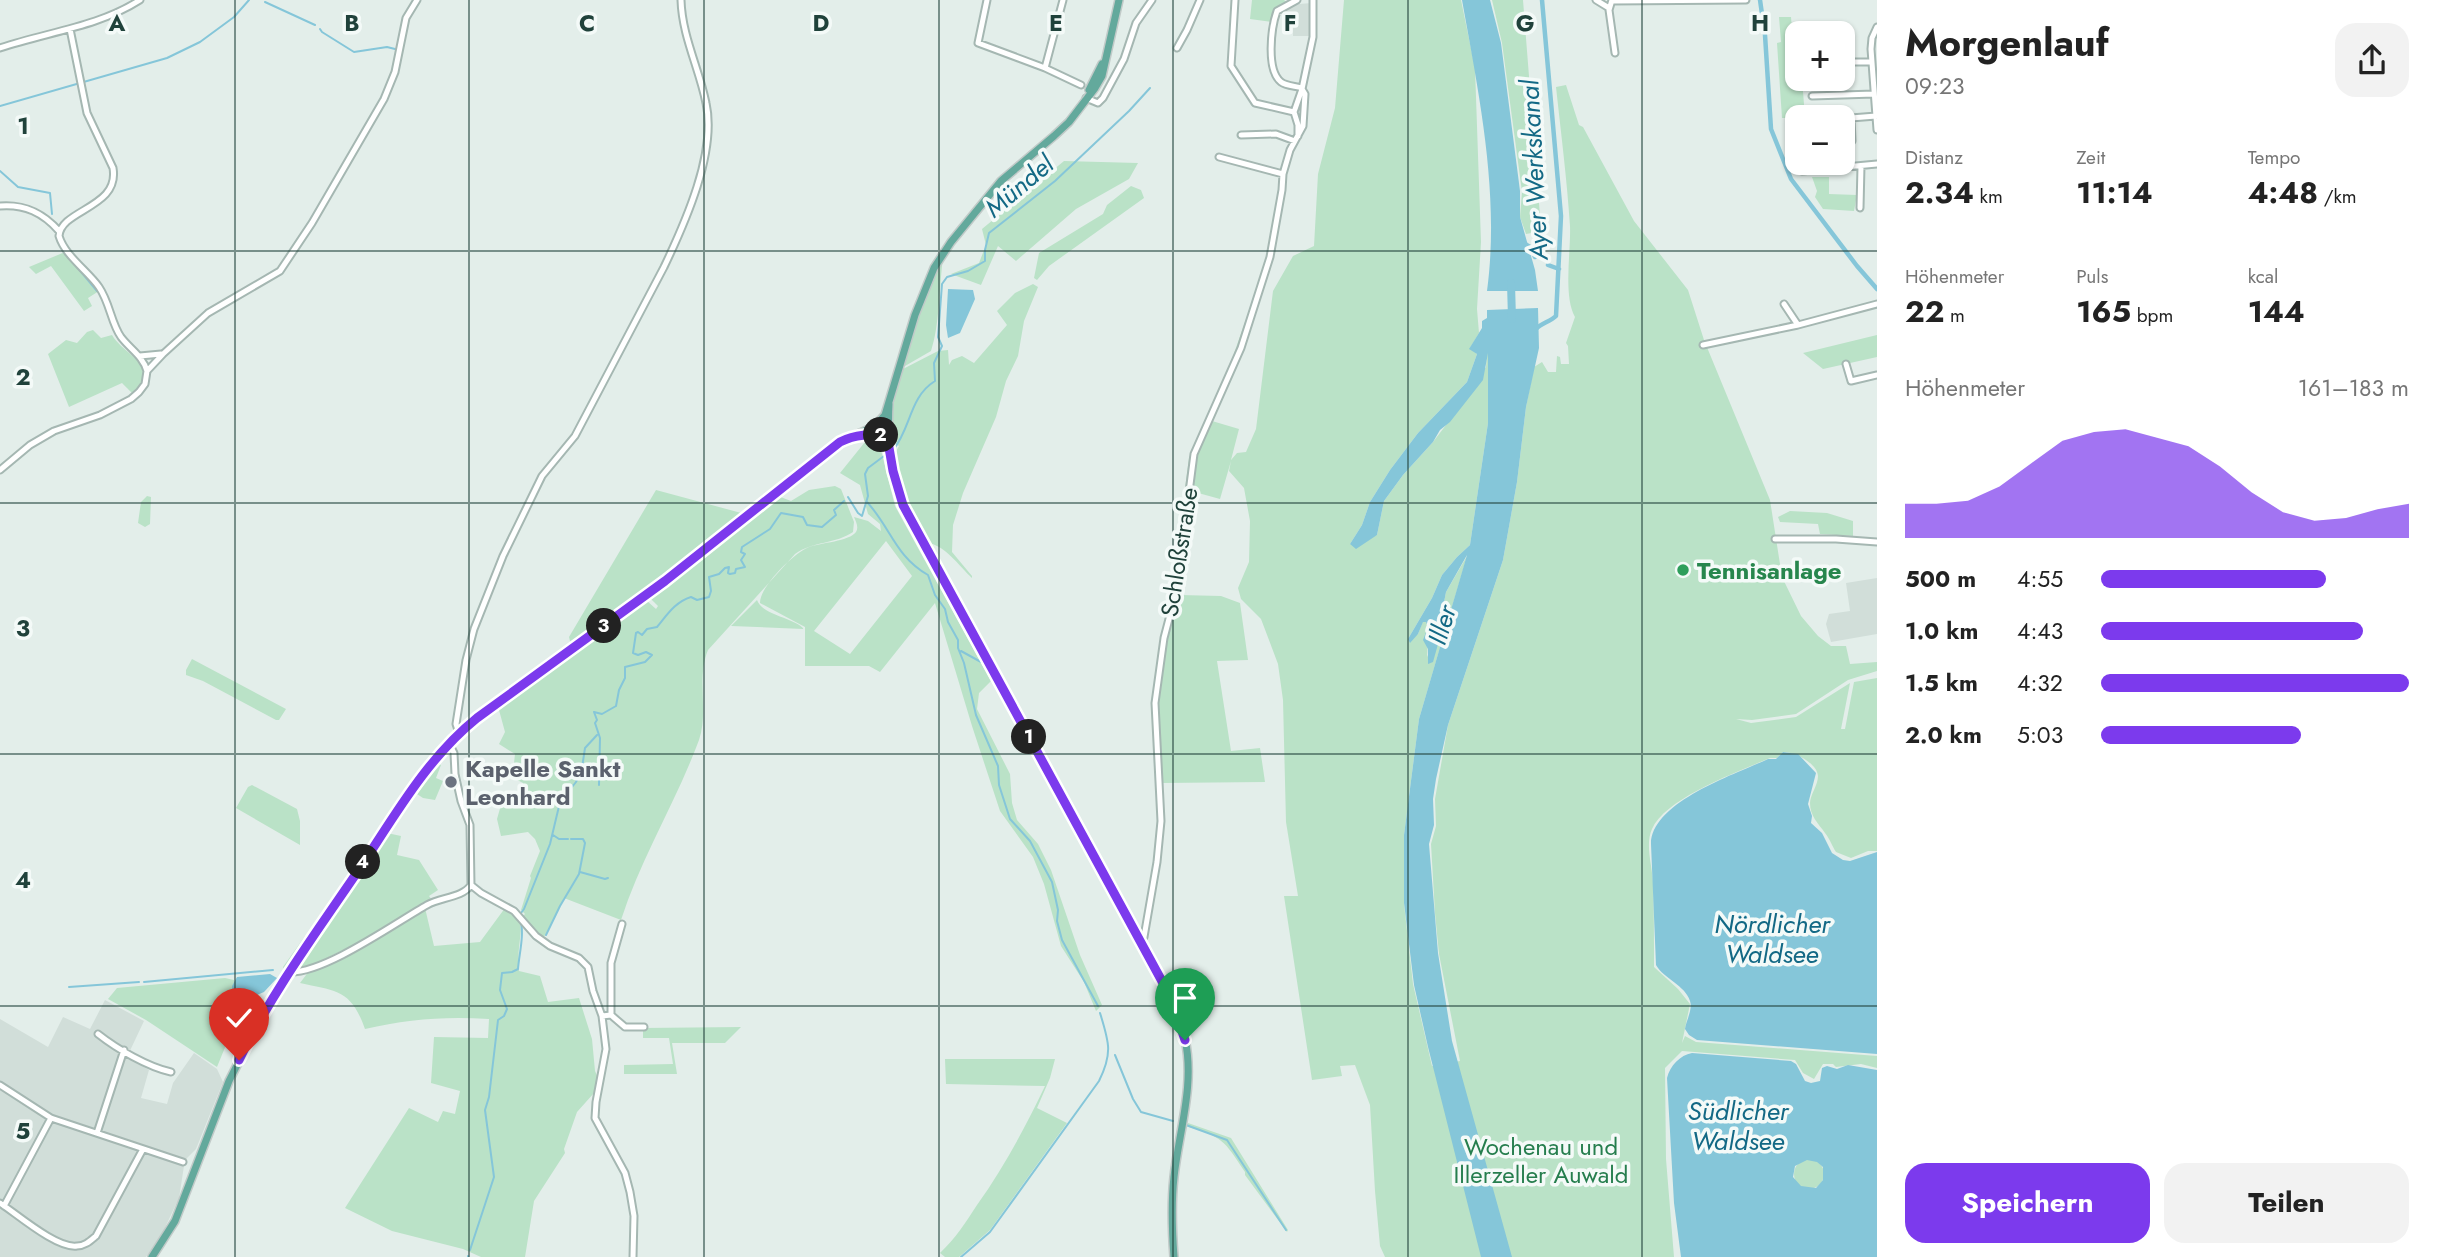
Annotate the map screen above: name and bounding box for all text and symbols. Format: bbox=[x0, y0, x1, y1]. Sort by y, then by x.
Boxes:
text: A bbox=[108, 6, 126, 40]
text: B bbox=[344, 6, 360, 40]
text: C bbox=[579, 6, 595, 40]
text: D bbox=[813, 6, 830, 40]
text: E bbox=[1049, 6, 1063, 40]
text: F bbox=[1284, 6, 1296, 40]
text: G bbox=[1516, 6, 1534, 40]
text: H bbox=[1751, 6, 1769, 40]
text: Morgenlauf bbox=[1905, 15, 2109, 70]
map controls bbox=[1785, 21, 1855, 175]
button: + bbox=[1785, 21, 1855, 91]
button: share bbox=[2335, 23, 2409, 97]
text: 09:23 bbox=[1905, 69, 1965, 103]
water label: Ayer Werkskanal bbox=[1510, 78, 1558, 262]
button: − bbox=[1785, 105, 1855, 175]
text: 1 bbox=[17, 109, 29, 143]
text: Distanz bbox=[1905, 144, 1963, 171]
text: Zeit bbox=[2076, 144, 2105, 171]
text: Tempo bbox=[2248, 144, 2300, 171]
water label: Mündel bbox=[976, 145, 1063, 226]
text: 2.34 bbox=[1905, 171, 1974, 214]
text: 11:14 bbox=[2076, 171, 2153, 214]
text: 4:48 bbox=[2248, 171, 2318, 214]
text: km bbox=[1974, 183, 2003, 210]
text: /km bbox=[2318, 183, 2357, 210]
text: Höhenmeter bbox=[1905, 263, 2004, 290]
text: Puls bbox=[2076, 263, 2108, 290]
text: kcal bbox=[2248, 263, 2278, 290]
text: 22 bbox=[1905, 290, 1944, 333]
text: 165 bbox=[2076, 290, 2131, 333]
text: 144 bbox=[2248, 290, 2305, 333]
text: m bbox=[1944, 302, 1965, 329]
text: bpm bbox=[2131, 302, 2173, 329]
text: 2 bbox=[15, 360, 31, 394]
text: Höhenmeter bbox=[1905, 371, 2025, 405]
text: 161–183 m bbox=[2298, 371, 2409, 405]
pin: 2 bbox=[864, 418, 898, 452]
text: 2 bbox=[874, 421, 887, 448]
street label: Schloßstraße bbox=[1152, 485, 1206, 619]
place label: Tennisanlage bbox=[1697, 553, 1842, 588]
marker: Tennisanlage bbox=[1675, 562, 1691, 578]
text: 500 m bbox=[1905, 562, 1976, 596]
text: 4:55 bbox=[2017, 562, 2063, 596]
water label: Iller bbox=[1418, 599, 1466, 649]
pin: 3 bbox=[586, 608, 622, 644]
text: 3 bbox=[16, 611, 30, 645]
text: 3 bbox=[598, 612, 609, 639]
text: 1.0 km bbox=[1905, 614, 1978, 648]
text: 4:43 bbox=[2017, 614, 2063, 648]
text: 1.5 km bbox=[1905, 666, 1978, 700]
text: 4:32 bbox=[2017, 666, 2063, 700]
text: 2.0 km bbox=[1905, 718, 1982, 752]
text: 5:03 bbox=[2017, 718, 2063, 752]
pin: 1 bbox=[1012, 720, 1046, 754]
text: 1 bbox=[1024, 723, 1033, 750]
place label: Kapelle Sankt Leonhard bbox=[465, 751, 621, 814]
marker: Kapelle Sankt Leonhard bbox=[443, 774, 459, 790]
pin: 4 bbox=[346, 844, 380, 880]
text: 4 bbox=[356, 848, 369, 875]
text: 4 bbox=[15, 863, 31, 897]
water label: Nördlicher Waldsee bbox=[1714, 905, 1831, 973]
pin bbox=[1155, 968, 1215, 1040]
icon: arrive bbox=[1166, 979, 1204, 1017]
pin bbox=[209, 988, 269, 1060]
icon: check bbox=[220, 999, 258, 1037]
water label: Südlicher Waldsee bbox=[1688, 1092, 1790, 1160]
text: 5 bbox=[16, 1114, 30, 1148]
park label: Wochenau und Illerzeller Auwald bbox=[1453, 1129, 1629, 1192]
button: Speichern bbox=[1905, 1163, 2150, 1243]
button: Teilen bbox=[2164, 1163, 2409, 1243]

